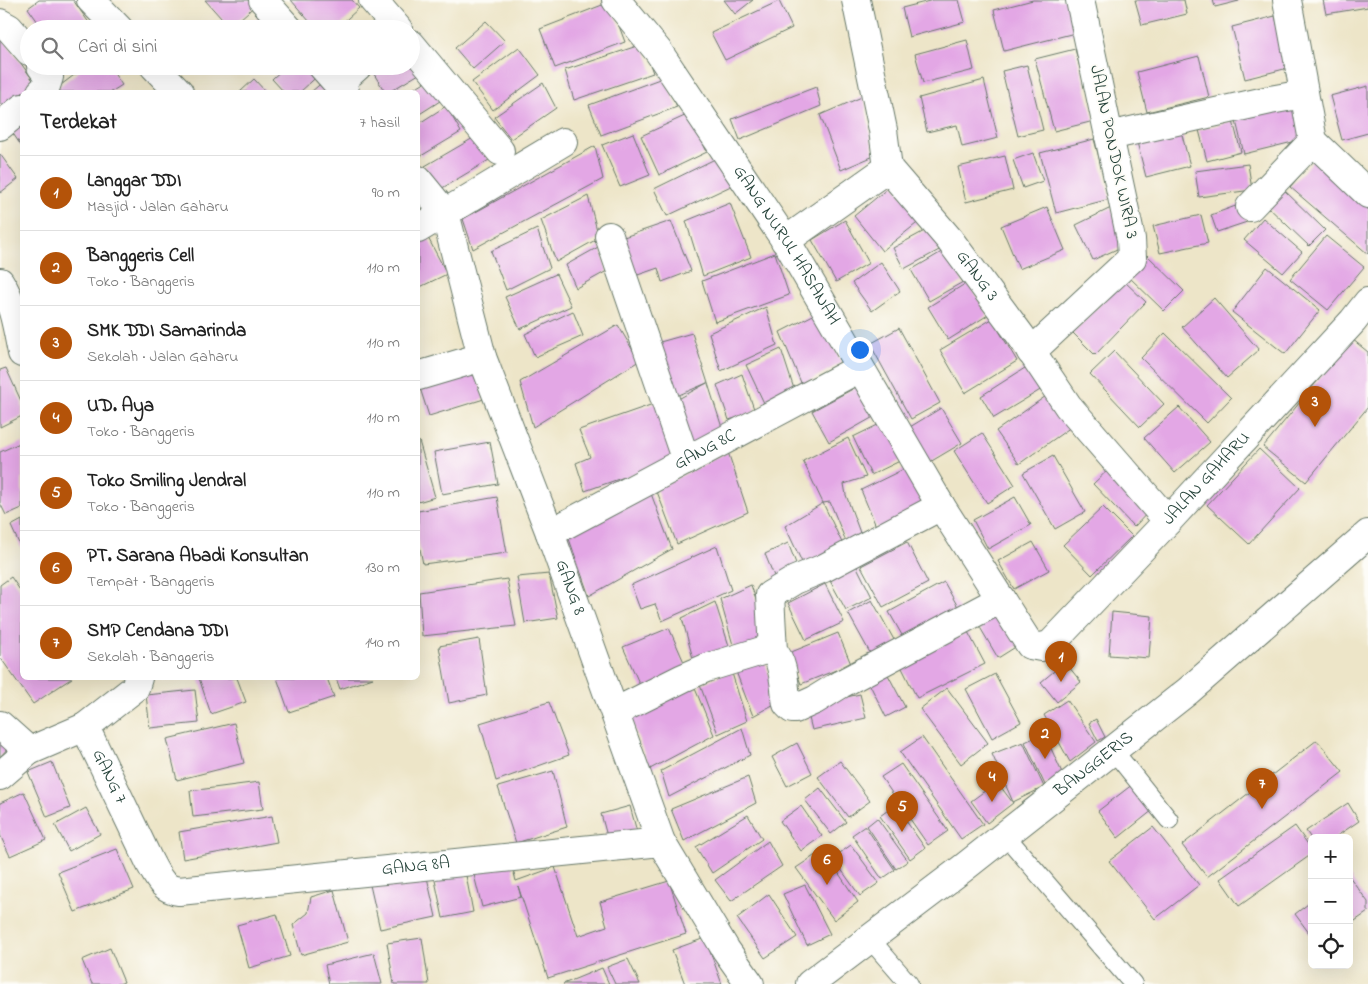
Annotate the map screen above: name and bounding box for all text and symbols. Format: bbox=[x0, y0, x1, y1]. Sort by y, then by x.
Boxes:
search box bbox=[20, 20, 420, 75]
icon: search bbox=[38, 34, 66, 62]
text: Cari di sini bbox=[78, 34, 157, 61]
street label: JALAN PONDOK WIRA 3 bbox=[1082, 63, 1144, 241]
text: Terdekat bbox=[40, 108, 117, 138]
text: 7 hasil bbox=[359, 111, 400, 135]
street label: GANG NURUL HASANAH bbox=[726, 161, 846, 330]
text: Langgar DDI bbox=[87, 168, 181, 195]
text: 1 bbox=[53, 181, 59, 205]
text: 90 m bbox=[372, 181, 400, 205]
text: Masjid · Jalan Gaharu bbox=[87, 195, 229, 219]
text: Banggeris Cell bbox=[87, 243, 194, 270]
street label: GANG 3 bbox=[949, 245, 1004, 307]
text: 2 bbox=[52, 256, 60, 280]
text: 110 m bbox=[366, 256, 400, 280]
text: Toko · Banggeris bbox=[87, 270, 195, 294]
text: SMK DDI Samarinda bbox=[87, 318, 246, 345]
text: 3 bbox=[53, 331, 59, 355]
text: 110 m bbox=[366, 331, 400, 355]
your location bbox=[847, 337, 873, 363]
text: Sekolah · Jalan Gaharu bbox=[87, 345, 238, 369]
pin: 3 bbox=[1299, 386, 1331, 427]
text: UD. Aya bbox=[87, 393, 154, 420]
text: 4 bbox=[53, 406, 59, 430]
text: 110 m bbox=[366, 406, 400, 430]
text: Toko · Banggeris bbox=[87, 420, 195, 444]
street label: GANG 8C bbox=[670, 423, 741, 478]
street label: JALAN GAHARU bbox=[1157, 426, 1257, 532]
text: Toko Smiling Jendral bbox=[87, 468, 246, 495]
text: 5 bbox=[51, 481, 61, 505]
text: 110 m bbox=[366, 481, 400, 505]
text: Toko · Banggeris bbox=[87, 495, 195, 519]
text: PT. Sarana Abadi Konsultan bbox=[87, 543, 308, 570]
text: 6 bbox=[52, 556, 60, 580]
text: 130 m bbox=[365, 556, 400, 580]
street label: GANG 8 bbox=[548, 556, 592, 619]
text: Tempat · Banggeris bbox=[87, 570, 215, 594]
text: SMP Cendana DDI bbox=[87, 618, 229, 645]
text: 7 bbox=[53, 631, 59, 655]
text: 140 m bbox=[365, 631, 400, 655]
pin: 1 bbox=[1045, 641, 1077, 682]
text: Sekolah · Banggeris bbox=[87, 645, 214, 669]
pin: 2 bbox=[1029, 718, 1061, 759]
street label: BANGGERIS bbox=[1048, 725, 1139, 805]
street label: GANG 7 bbox=[85, 745, 133, 809]
pin: 4 bbox=[976, 761, 1008, 802]
pin: 7 bbox=[1246, 768, 1278, 809]
pin: 5 bbox=[886, 791, 918, 832]
map controls bbox=[1308, 834, 1353, 969]
button: + bbox=[1308, 834, 1353, 879]
pin: 6 bbox=[811, 844, 843, 885]
street label: GANG 8A bbox=[381, 851, 451, 883]
button: − bbox=[1308, 879, 1353, 924]
button: locate bbox=[1308, 924, 1353, 969]

